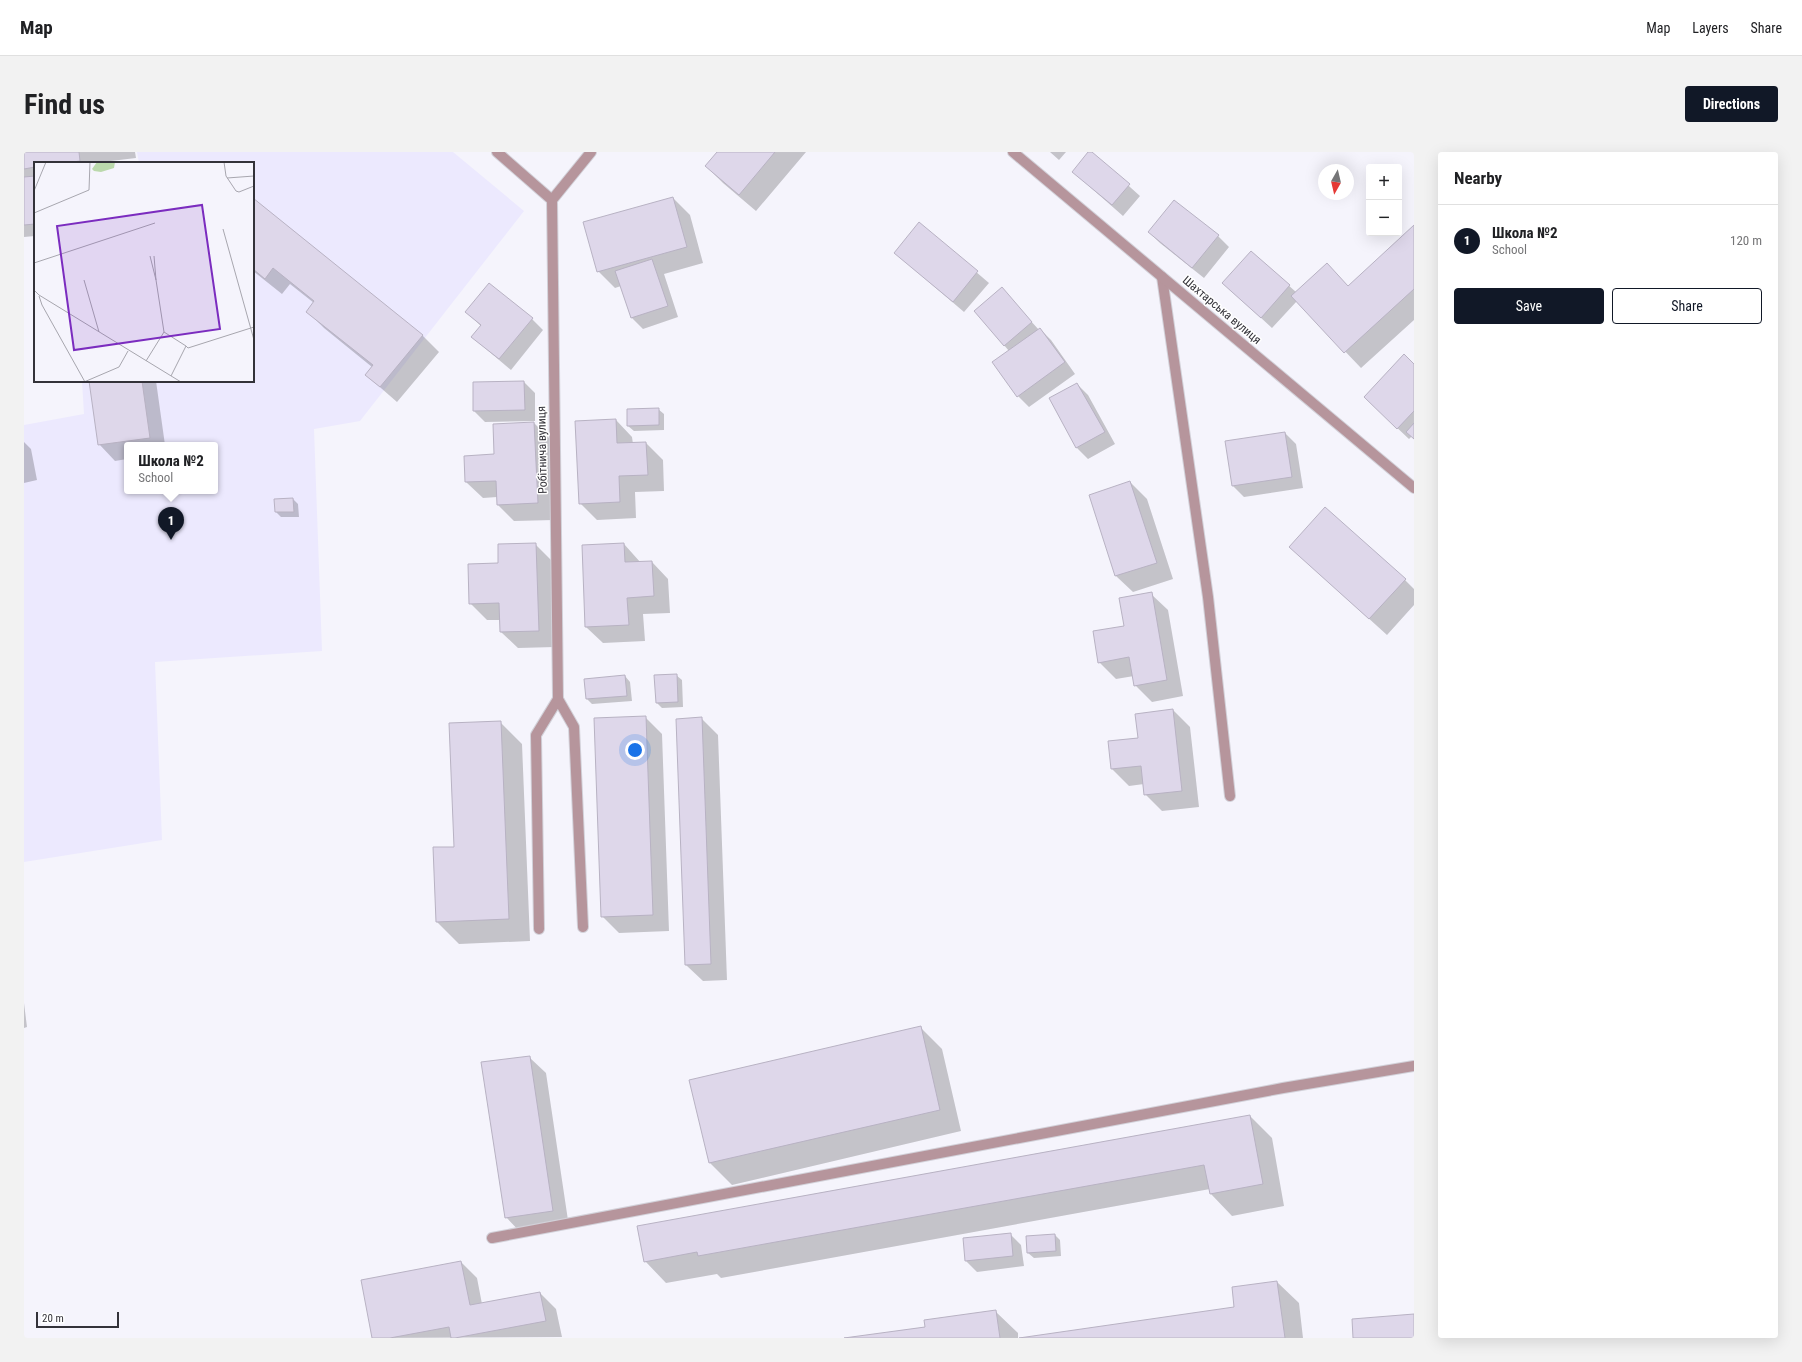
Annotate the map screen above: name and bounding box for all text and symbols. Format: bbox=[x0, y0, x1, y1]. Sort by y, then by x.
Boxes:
text: Map bbox=[20, 16, 53, 39]
text: Map bbox=[1646, 20, 1670, 36]
text: Layers bbox=[1692, 20, 1729, 36]
text: Share bbox=[1751, 20, 1782, 36]
button: Directions bbox=[1685, 86, 1778, 122]
text: Find us bbox=[24, 88, 105, 121]
inset map bbox=[34, 162, 254, 382]
north arrow bbox=[1318, 164, 1354, 200]
map controls bbox=[1366, 164, 1402, 236]
button: + bbox=[1366, 164, 1402, 200]
text: Nearby bbox=[1454, 168, 1502, 188]
button: − bbox=[1366, 200, 1402, 236]
text: Школа №2 bbox=[1492, 224, 1558, 242]
text: 1 bbox=[1464, 233, 1470, 248]
text: 120 m bbox=[1730, 233, 1762, 248]
text: School bbox=[1492, 242, 1527, 257]
street label: Шахтарська вулиця bbox=[1180, 273, 1264, 347]
button: Save bbox=[1454, 288, 1604, 324]
button: Share bbox=[1612, 288, 1762, 324]
street label: Робітнича вулиця bbox=[534, 406, 550, 494]
popup bbox=[124, 442, 218, 494]
text: Школа №2 bbox=[138, 452, 204, 470]
text: School bbox=[138, 470, 173, 485]
pin: 1 bbox=[158, 507, 184, 540]
your location bbox=[625, 740, 645, 760]
scale bar bbox=[36, 1310, 119, 1329]
text: 20 m bbox=[42, 1312, 64, 1325]

